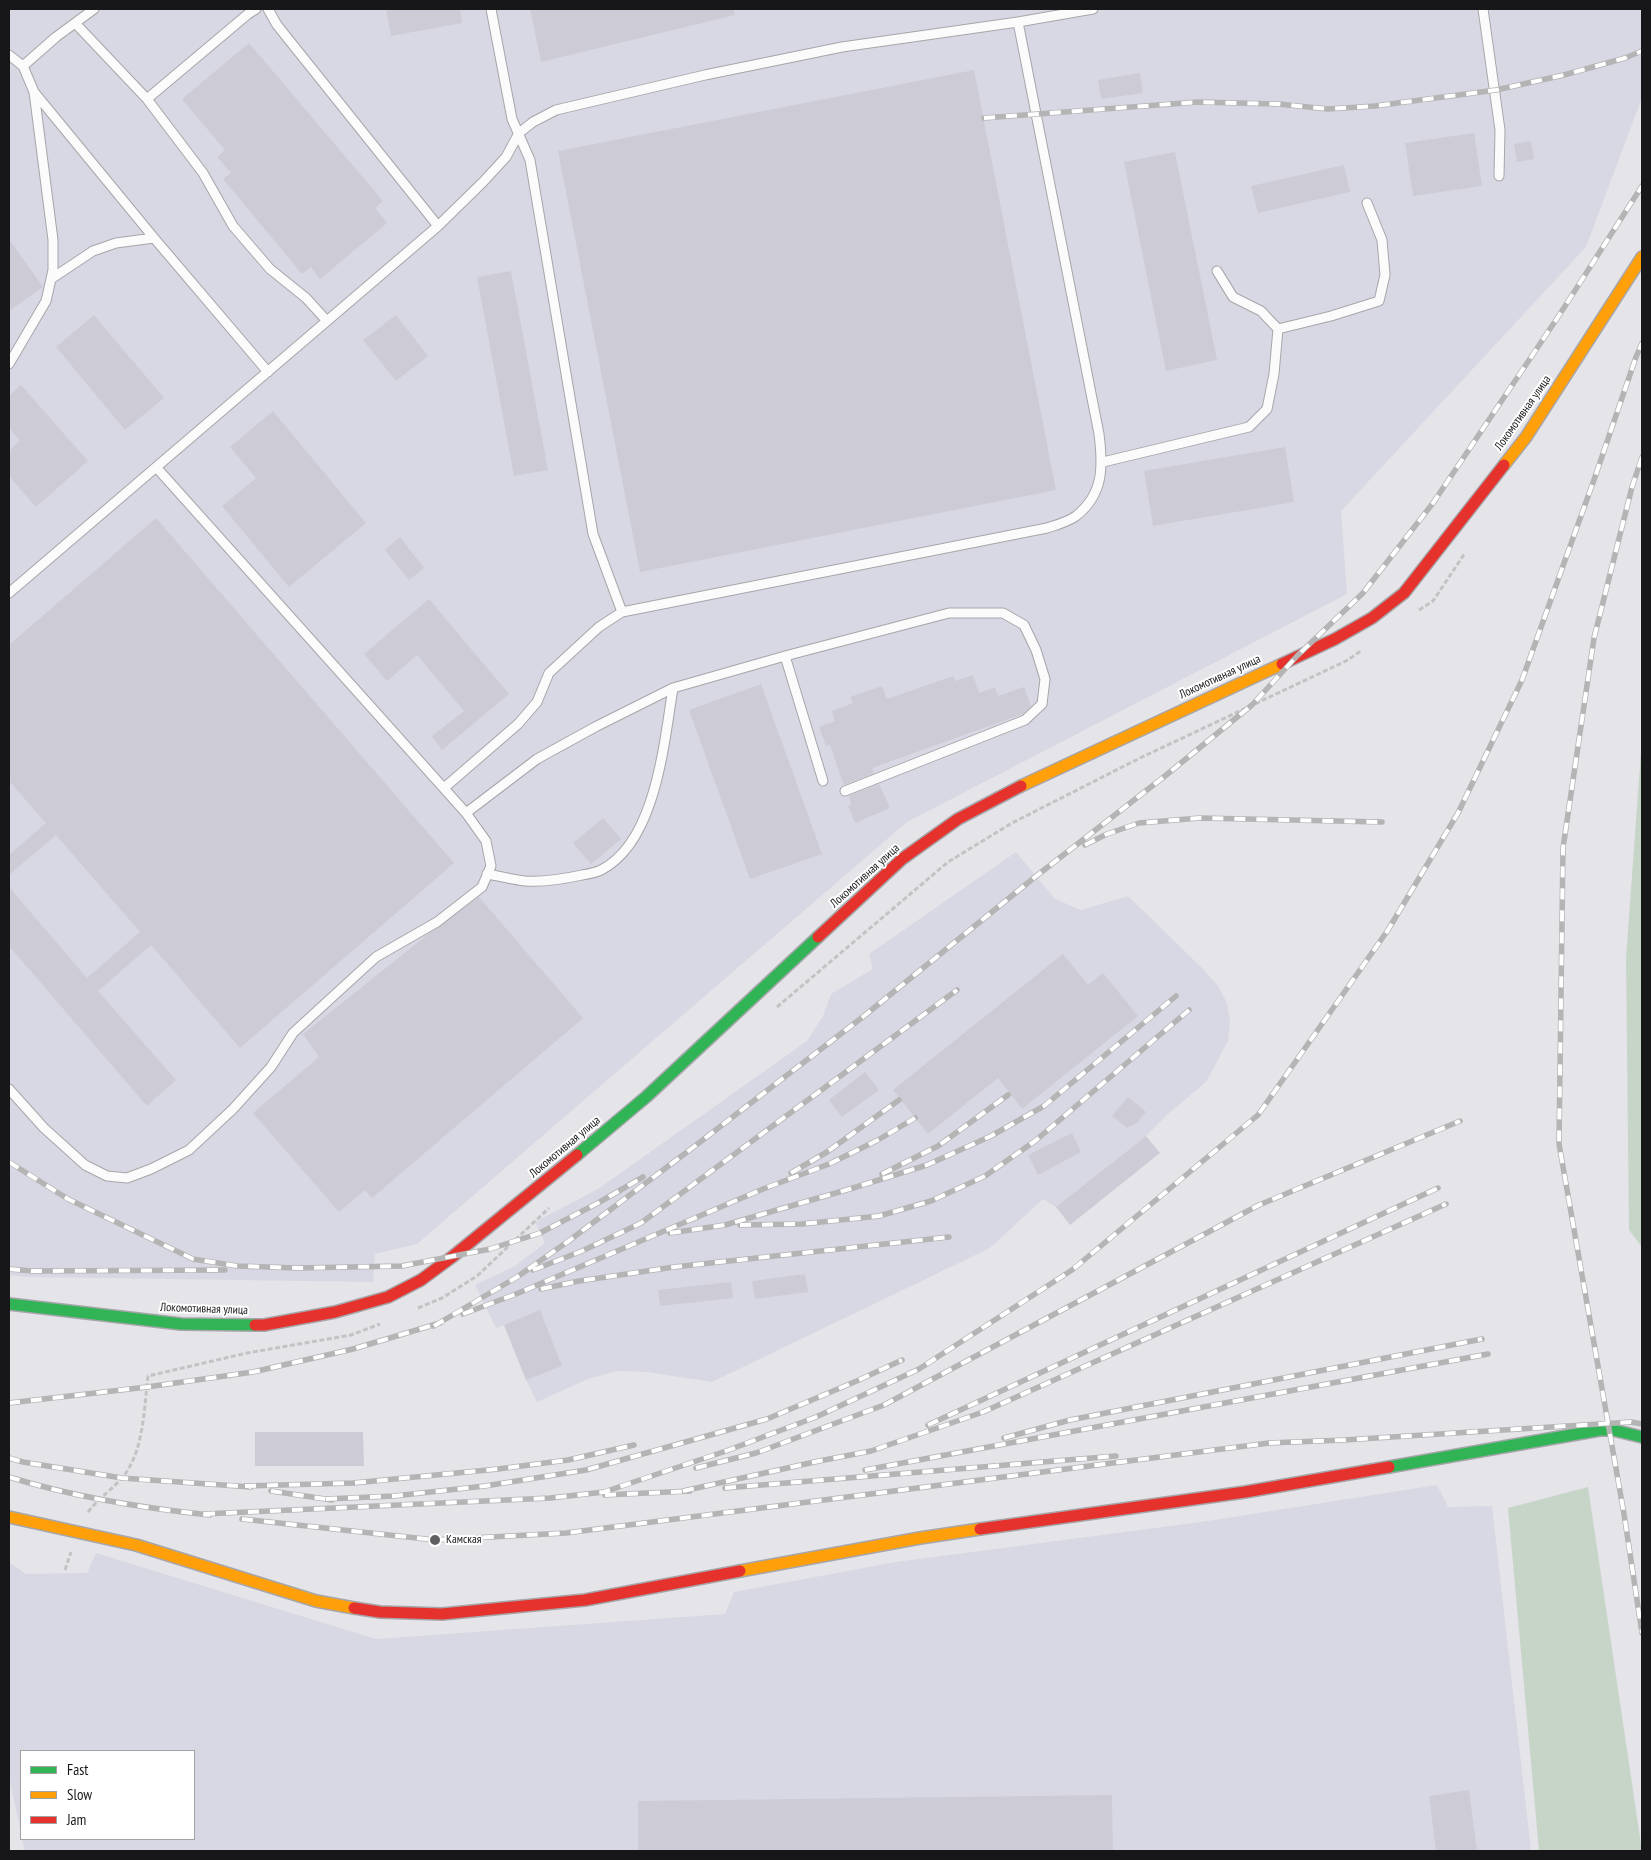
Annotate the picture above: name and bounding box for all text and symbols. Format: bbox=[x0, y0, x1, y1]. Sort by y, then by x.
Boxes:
street label: Локомотивная улица bbox=[1492, 373, 1554, 453]
street label: Локомотивная улица bbox=[1177, 652, 1263, 702]
street label: Локомотивная улица bbox=[827, 841, 903, 911]
street label: Локомотивная улица bbox=[527, 1113, 603, 1181]
street label: Локомотивная улица bbox=[160, 1300, 248, 1318]
marker: Камская bbox=[428, 1533, 442, 1547]
place label: Камская bbox=[446, 1533, 481, 1547]
legend bbox=[20, 1750, 195, 1840]
text: Fast bbox=[67, 1760, 88, 1779]
text: Slow bbox=[67, 1785, 92, 1804]
text: Jam bbox=[67, 1810, 86, 1829]

